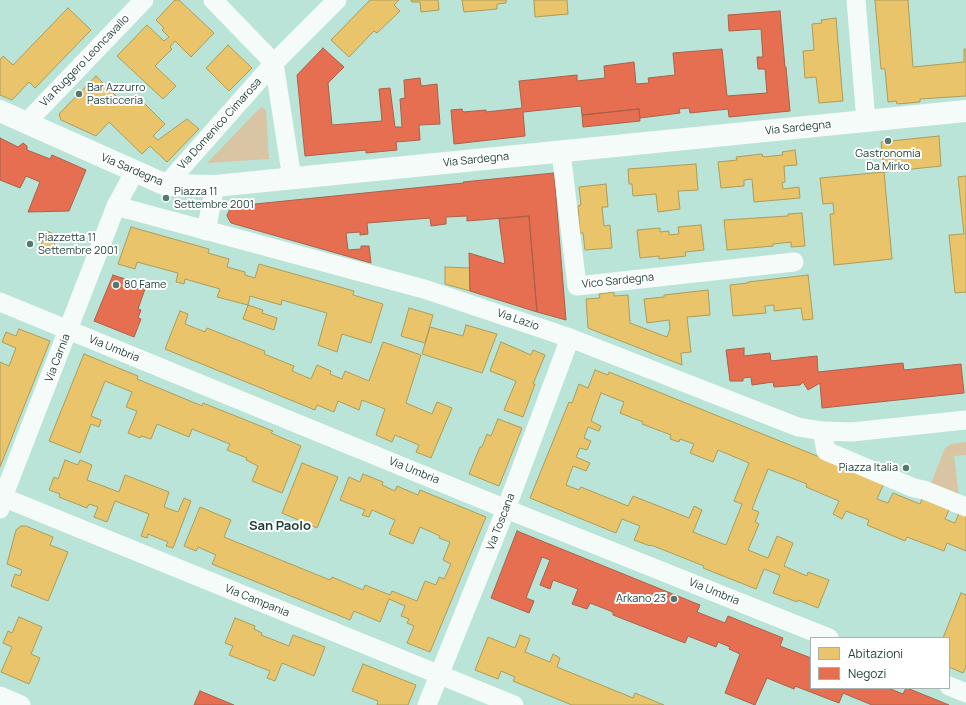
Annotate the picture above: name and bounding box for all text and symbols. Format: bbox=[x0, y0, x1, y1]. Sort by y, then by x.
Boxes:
street label: Via Ruggero Leoncavallo bbox=[38, 12, 132, 110]
street label: Via Domenico Cimarosa bbox=[175, 76, 265, 172]
place label: Bar Azzurro Pasticceria bbox=[87, 81, 145, 107]
marker: Bar Azzurro Pasticceria bbox=[74, 89, 84, 99]
street label: Via Sardegna bbox=[764, 118, 832, 138]
marker: Gastronomia Da Mirko bbox=[883, 136, 893, 146]
place label: Gastronomia Da Mirko bbox=[855, 147, 921, 173]
street label: Via Sardegna bbox=[442, 150, 510, 170]
street label: Via Sardegna bbox=[99, 151, 165, 189]
place label: Piazza 11 Settembre 2001 bbox=[174, 185, 254, 211]
marker: Piazza 11 Settembre 2001 bbox=[161, 193, 171, 203]
place label: Piazzetta 11 Settembre 2001 bbox=[38, 231, 118, 257]
marker: Piazzetta 11 Settembre 2001 bbox=[25, 239, 35, 249]
street label: Vico Sardegna bbox=[581, 271, 655, 291]
place label: 80 Fame bbox=[124, 278, 166, 292]
marker: 80 Fame bbox=[111, 280, 121, 290]
street label: Via Lazio bbox=[495, 307, 541, 333]
street label: Via Carnia bbox=[43, 332, 73, 384]
street label: Via Umbria bbox=[87, 333, 141, 365]
street label: Via Umbria bbox=[387, 455, 441, 487]
place label: Piazza Italia bbox=[839, 461, 898, 475]
marker: Piazza Italia bbox=[901, 463, 911, 473]
street label: Via Toscana bbox=[484, 492, 518, 552]
district label: San Paolo bbox=[249, 518, 311, 534]
street label: Via Umbria bbox=[687, 576, 741, 608]
street label: Via Campania bbox=[223, 582, 291, 620]
place label: Arkano 23 bbox=[616, 592, 666, 606]
marker: Arkano 23 bbox=[669, 594, 679, 604]
legend bbox=[810, 637, 950, 689]
text: Abitazioni bbox=[848, 645, 903, 662]
text: Negozi bbox=[848, 665, 886, 682]

